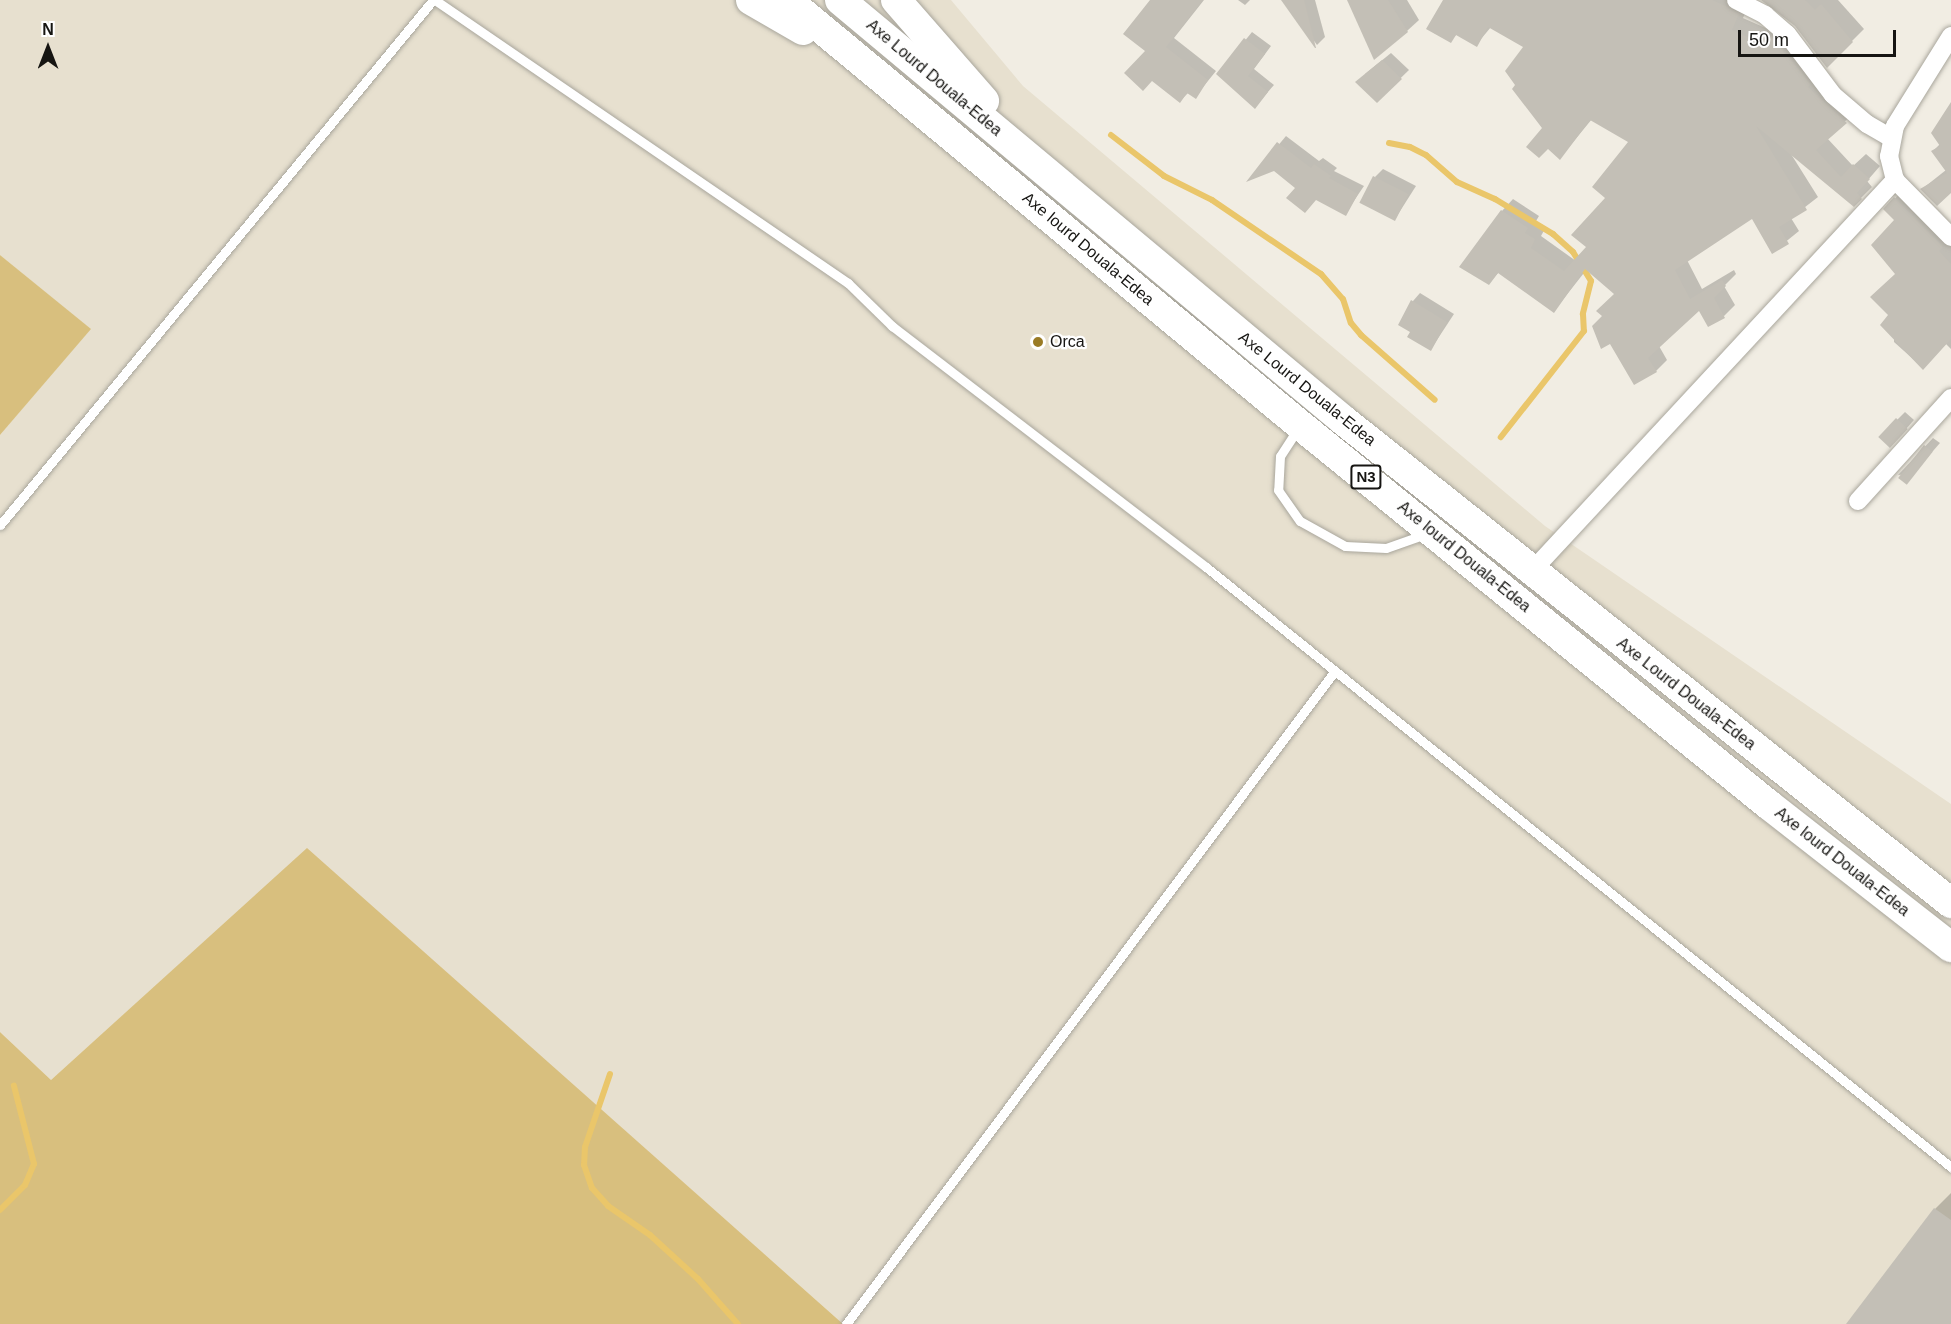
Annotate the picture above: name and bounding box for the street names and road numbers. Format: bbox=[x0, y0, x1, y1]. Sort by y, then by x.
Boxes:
street label: Axe Lourd Douala-Edea bbox=[862, 16, 1006, 140]
street label: Axe lourd Douala-Edea bbox=[1018, 188, 1158, 310]
street label: Axe Lourd Douala-Edea bbox=[1235, 328, 1379, 450]
road number: N3 bbox=[1350, 465, 1382, 489]
street label: Axe lourd Douala-Edea bbox=[1394, 497, 1534, 617]
street label: Axe Lourd Douala-Edea bbox=[1613, 634, 1759, 754]
street label: Axe lourd Douala-Edea bbox=[1771, 804, 1913, 920]

